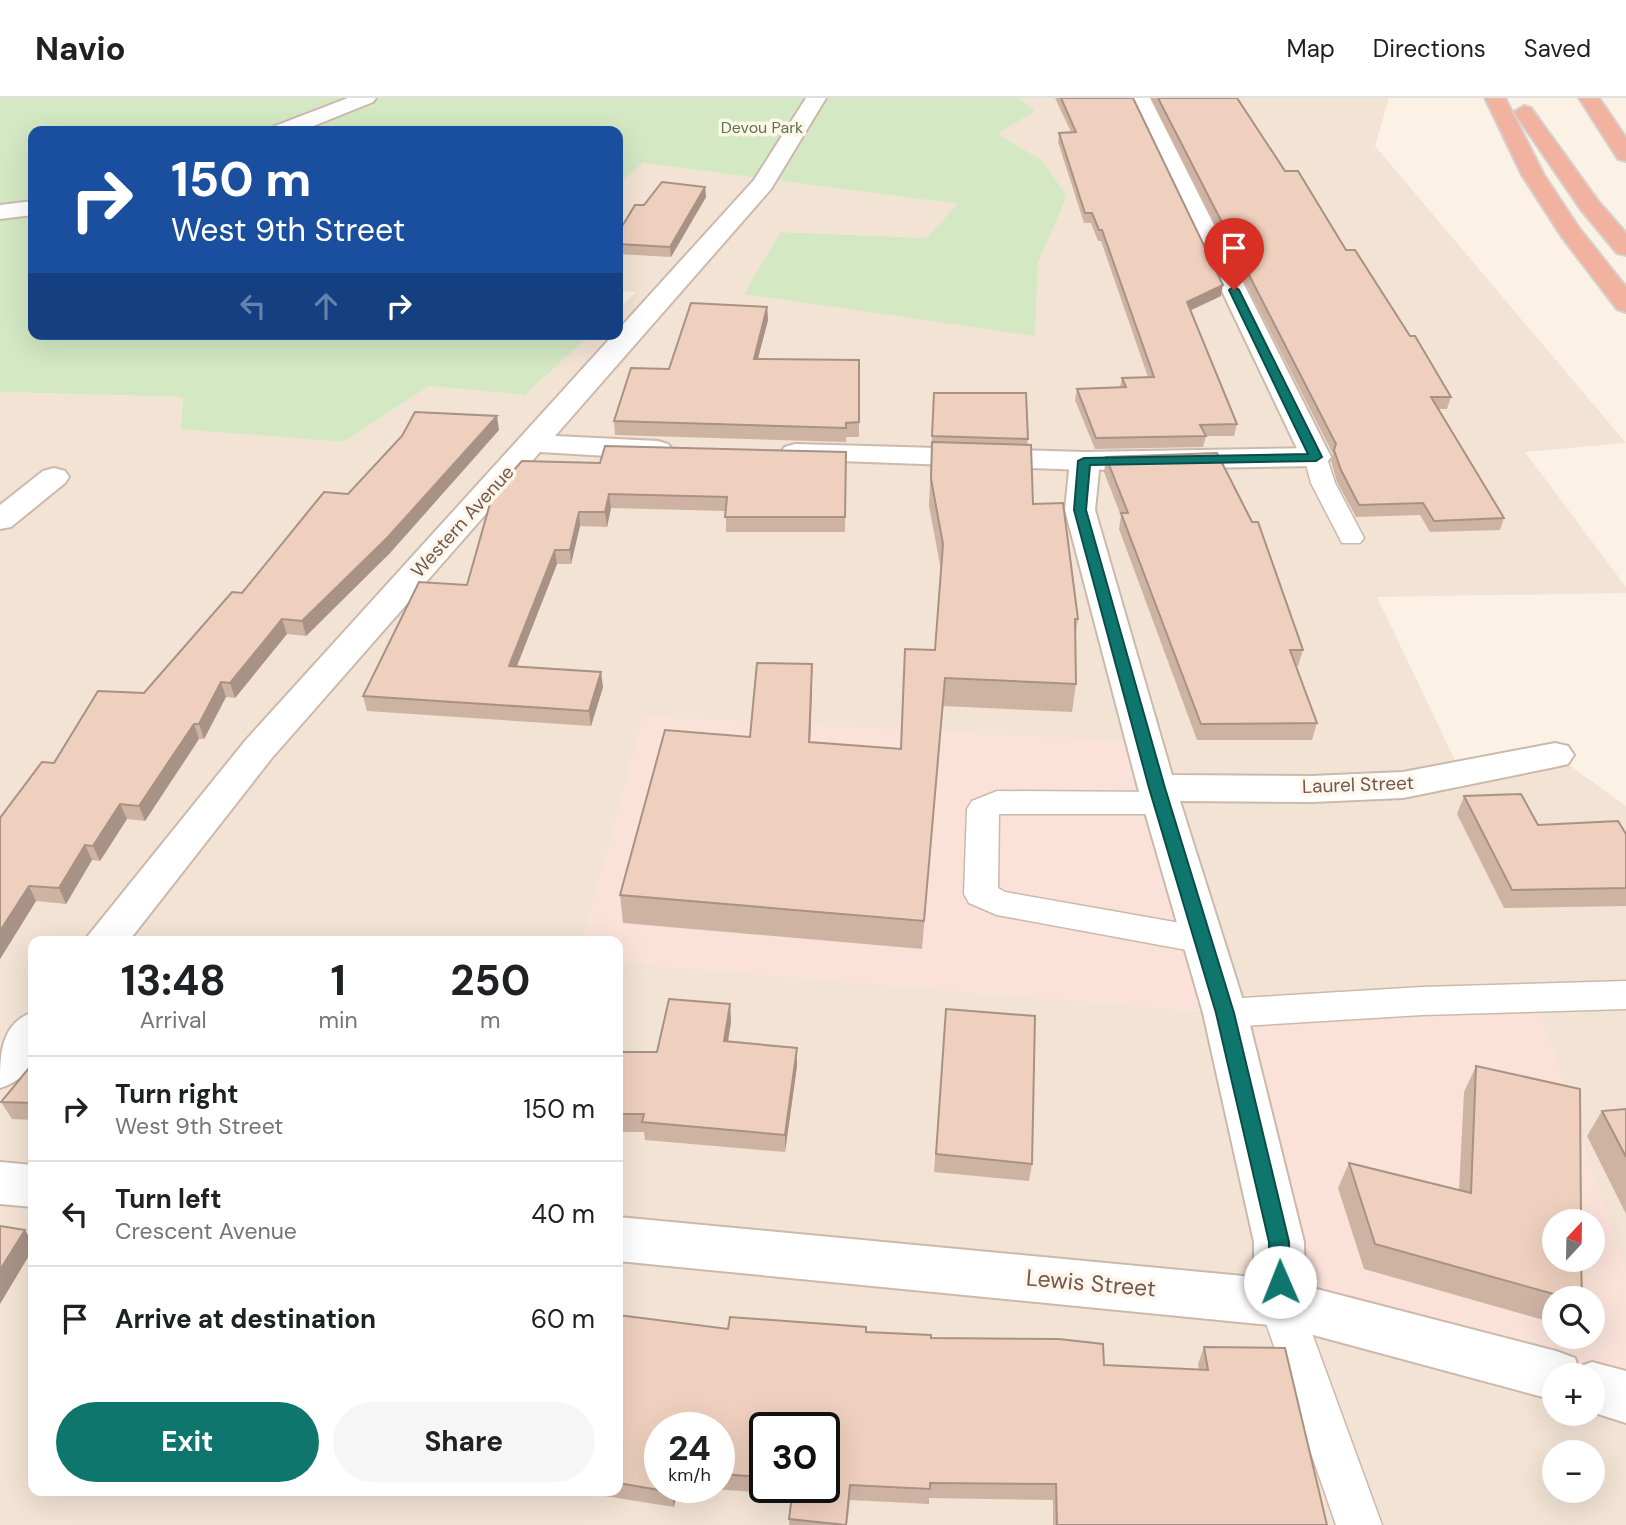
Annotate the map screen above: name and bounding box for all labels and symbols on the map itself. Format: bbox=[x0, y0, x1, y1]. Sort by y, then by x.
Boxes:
park label: Devou Park bbox=[721, 117, 803, 138]
pin bbox=[1204, 218, 1264, 290]
street label: Western Avenue bbox=[405, 460, 519, 583]
street label: Laurel Street bbox=[1302, 770, 1414, 799]
north arrow bbox=[1542, 1209, 1605, 1272]
position arrow bbox=[1243, 1245, 1317, 1319]
street label: Lewis Street bbox=[1025, 1262, 1157, 1304]
speed limit sign: 30 bbox=[749, 1412, 840, 1503]

